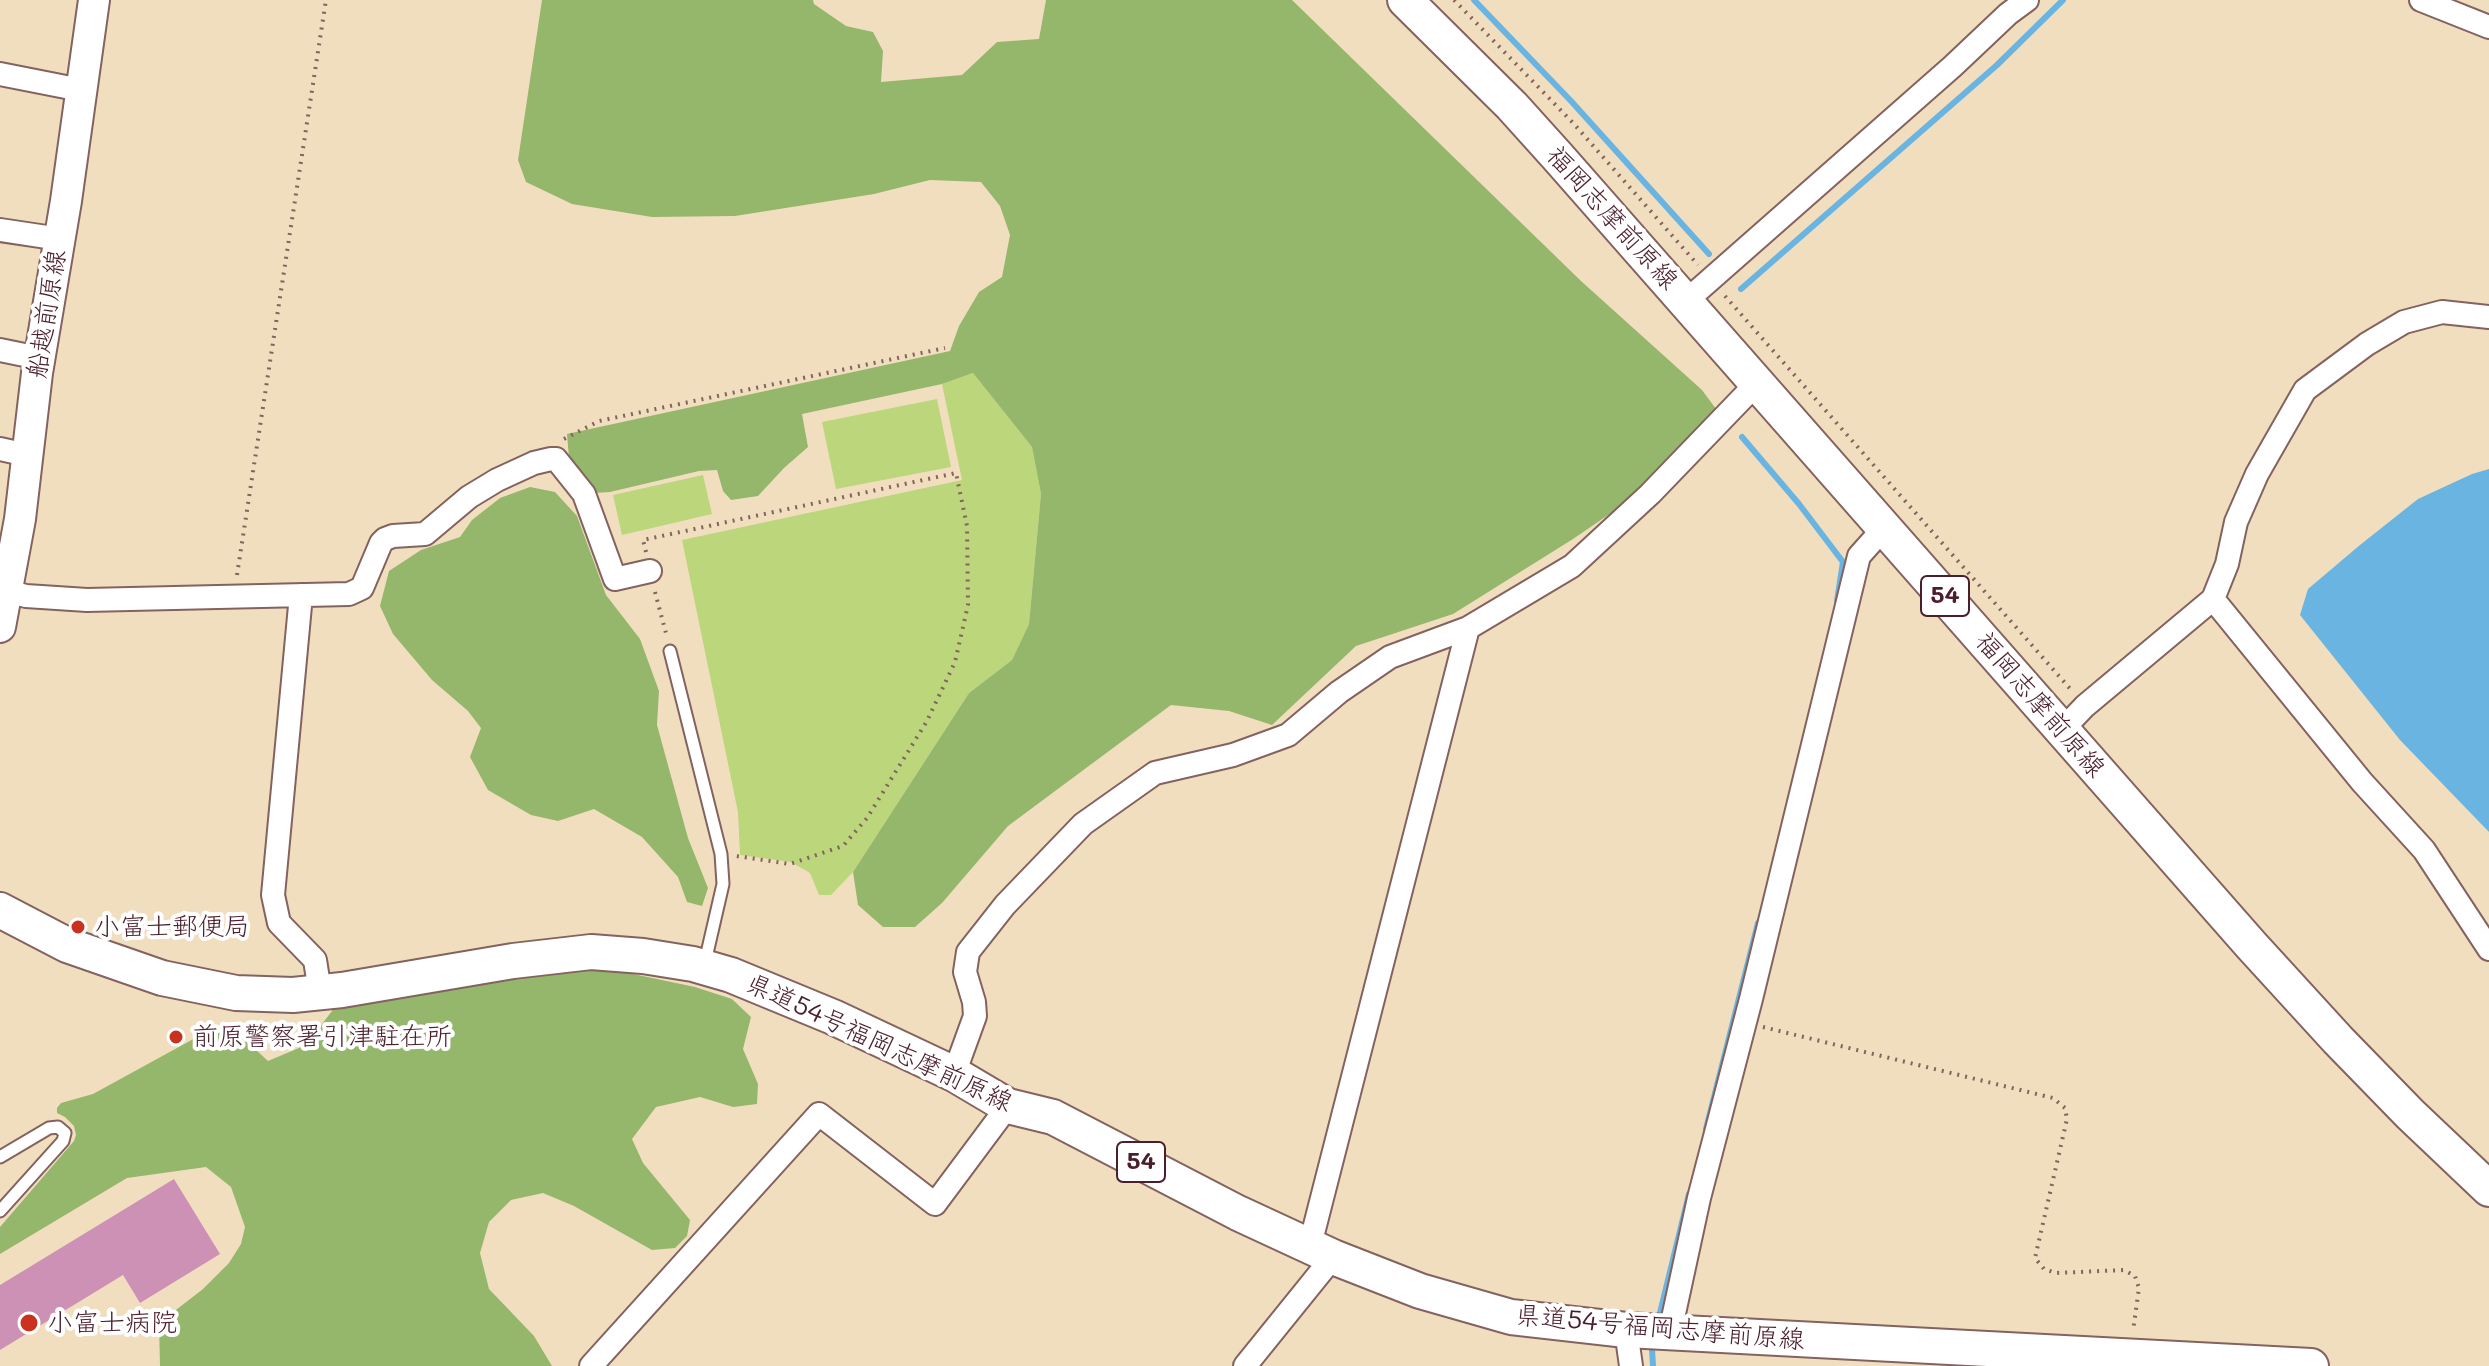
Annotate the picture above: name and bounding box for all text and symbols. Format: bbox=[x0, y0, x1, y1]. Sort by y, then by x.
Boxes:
street label: 福岡志摩前原線 bbox=[1540, 140, 1684, 296]
street label: 船越前原線 bbox=[21, 247, 73, 381]
road number: 54 bbox=[1921, 576, 1969, 616]
street label: 福岡志摩前原線 bbox=[1969, 626, 2111, 784]
place label: 小富士郵便局 bbox=[94, 911, 250, 943]
marker: 小富士郵便局 bbox=[69, 918, 87, 936]
street label: 県道54号福岡志摩前原線 bbox=[741, 967, 1017, 1119]
place label: 前原警察署引津駐在所 bbox=[192, 1021, 452, 1053]
marker: 前原警察署引津駐在所 bbox=[167, 1028, 185, 1046]
road number: 54 bbox=[1117, 1142, 1165, 1182]
street label: 県道54号福岡志摩前原線 bbox=[1514, 1300, 1806, 1356]
place label: 小富士病院 bbox=[47, 1307, 177, 1339]
marker: 小富士病院 bbox=[18, 1312, 40, 1334]

